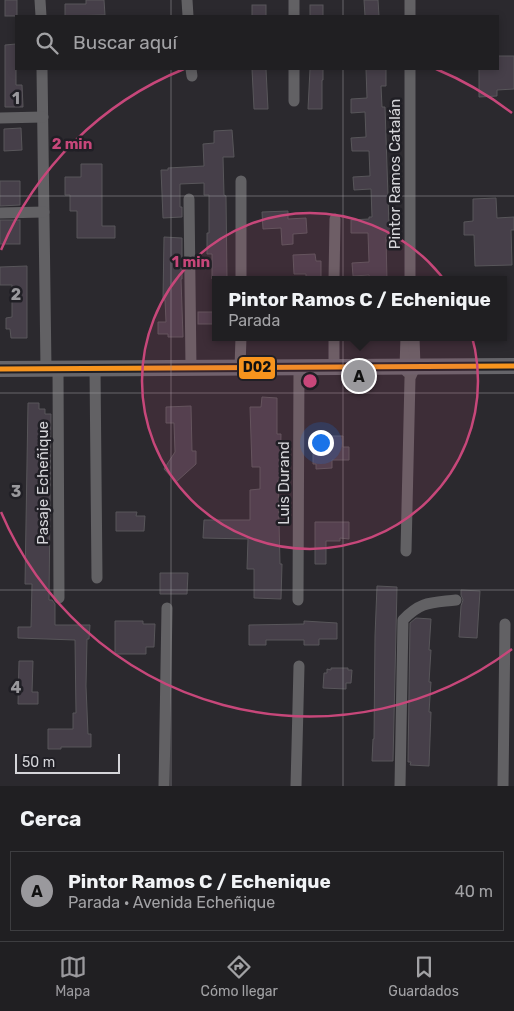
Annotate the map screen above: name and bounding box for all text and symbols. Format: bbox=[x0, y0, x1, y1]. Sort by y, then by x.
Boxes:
search box bbox=[15, 15, 499, 70]
icon: search bbox=[33, 29, 61, 57]
text: Buscar aquí bbox=[73, 31, 177, 54]
text: 1 bbox=[12, 89, 20, 108]
street label: Pintor Ramos Catalán bbox=[386, 99, 404, 249]
text: 2 min bbox=[52, 135, 92, 153]
text: 1 min bbox=[172, 253, 210, 271]
popup bbox=[212, 276, 507, 341]
text: 2 bbox=[11, 285, 21, 304]
text: Pintor Ramos C / Echenique bbox=[228, 288, 491, 311]
text: Parada bbox=[228, 311, 280, 330]
line badge: D02 bbox=[238, 356, 276, 380]
pin: A bbox=[343, 357, 375, 395]
text: D02 bbox=[243, 359, 271, 376]
centre of rings bbox=[301, 372, 319, 390]
street label: Pasaje Echeñique bbox=[34, 421, 52, 545]
your location bbox=[308, 430, 334, 456]
street label: Luis Durand bbox=[275, 441, 293, 525]
text: 3 bbox=[11, 482, 21, 501]
text: 4 bbox=[11, 678, 22, 697]
scale bar bbox=[15, 751, 120, 774]
text: 50 m bbox=[22, 754, 55, 771]
text: Cerca bbox=[20, 806, 81, 831]
text: Pintor Ramos C / Echenique bbox=[68, 870, 331, 893]
text: A bbox=[31, 882, 43, 901]
text: 40 m bbox=[455, 882, 493, 901]
text: Parada · Avenida Echeñique bbox=[68, 893, 275, 912]
tab: Mapa bbox=[55, 953, 90, 1000]
tab: Cómo llegar bbox=[201, 953, 278, 1000]
tab: Guardados bbox=[388, 953, 459, 1000]

